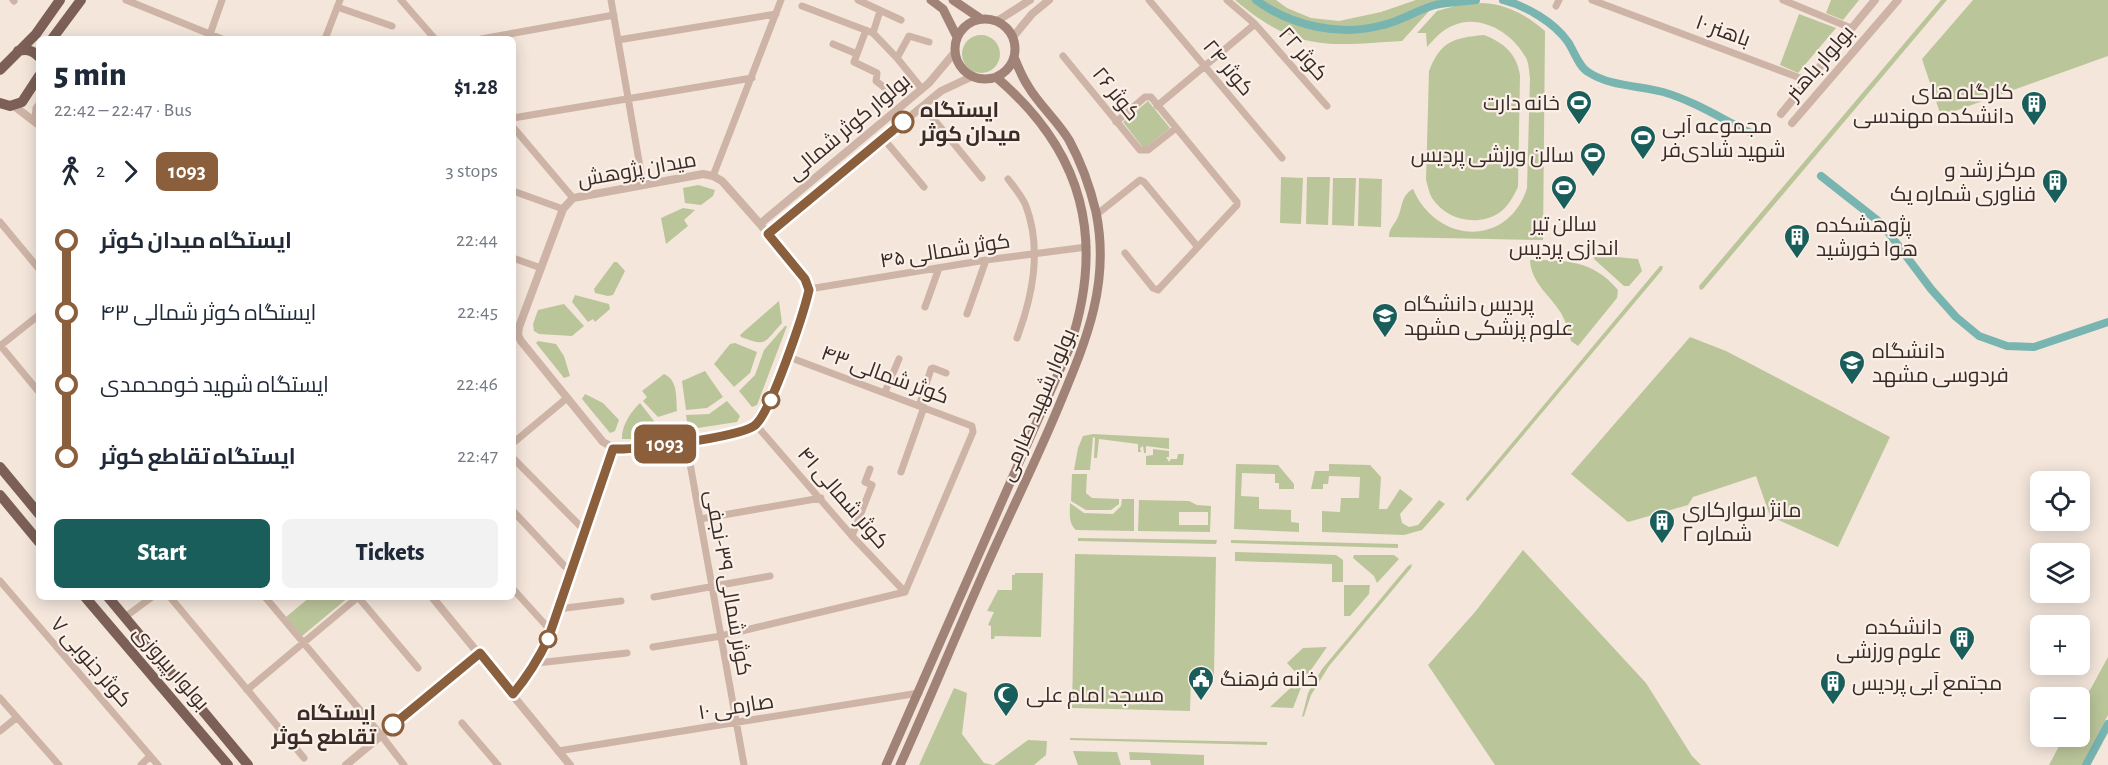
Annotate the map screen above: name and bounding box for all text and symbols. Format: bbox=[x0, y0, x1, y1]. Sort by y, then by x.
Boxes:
street label: باهنر ۱۰ bbox=[1693, 12, 1753, 51]
street label: بولوار باهنر bbox=[1781, 22, 1859, 106]
street label: کوثر ۲۲ bbox=[1274, 23, 1332, 85]
street label: کوثر ۲۴ bbox=[1198, 36, 1257, 101]
text: 5 min bbox=[54, 59, 127, 92]
street label: کوثر ۲۶ bbox=[1088, 63, 1144, 125]
street label: بولوار کوثر شمالی bbox=[784, 70, 916, 186]
text: $1.28 bbox=[454, 76, 498, 98]
place label: کارگاه های دانشکده مهندسی bbox=[1853, 82, 2014, 129]
sports icon: خانه دارت bbox=[1564, 88, 1594, 126]
building icon: کارگاه های دانشکده مهندسی bbox=[2019, 89, 2049, 127]
place label: خانه دارت bbox=[1483, 93, 1560, 115]
text: 22:42 – 22:47 · Bus bbox=[54, 100, 192, 120]
place label: ایستگاه میدان کوثر bbox=[919, 100, 1021, 147]
marker: ایستگاه میدان کوثر bbox=[892, 111, 914, 133]
place label: مجموعه آبی شهید شادی‌فر bbox=[1661, 114, 1786, 163]
sports icon: مجموعه آبی شهید شادی‌فر bbox=[1628, 123, 1658, 161]
sports icon: سالن ورزشی پردیس bbox=[1578, 140, 1608, 178]
place label: سالن ورزشی پردیس bbox=[1411, 145, 1574, 169]
street label: میدان پژوهش bbox=[576, 149, 699, 194]
icon: walk bbox=[54, 155, 87, 188]
icon: forward bbox=[114, 155, 147, 188]
place label: مرکز رشد و فناوری شماره یک bbox=[1890, 160, 2036, 207]
text: 2 bbox=[96, 161, 105, 181]
text: 1093 bbox=[168, 161, 206, 182]
text: 3 stops bbox=[446, 161, 498, 181]
building icon: مرکز رشد و فناوری شماره یک bbox=[2040, 167, 2070, 205]
sports icon: سالن تیر اندازی پردیس bbox=[1549, 173, 1579, 211]
place label: سالن تیر اندازی پردیس bbox=[1509, 214, 1619, 262]
place label: پژوهشکده هوا خورشید bbox=[1816, 215, 1918, 261]
building icon: پژوهشکده هوا خورشید bbox=[1782, 222, 1812, 260]
text: ایستگاه میدان کوثر bbox=[100, 230, 292, 252]
text: 22:44 bbox=[456, 230, 498, 250]
street label: کوثر شمالی ۴۵ bbox=[878, 230, 1012, 274]
place label: پردیس دانشگاه علوم پزشکی مشهد bbox=[1404, 294, 1573, 342]
school or university icon: پردیس دانشگاه علوم پزشکی مشهد bbox=[1370, 301, 1400, 339]
text: ایستگاه کوثر شمالی ۴۳ bbox=[100, 302, 316, 324]
text: 22:45 bbox=[457, 302, 498, 322]
street label: بولوار شهید صارمی bbox=[996, 326, 1081, 485]
place label: دانشگاه فردوسی مشهد bbox=[1872, 341, 2009, 388]
street label: کوثر شمالی ۴۳ bbox=[818, 342, 952, 410]
school or university icon: دانشگاه فردوسی مشهد bbox=[1837, 348, 1867, 386]
text: ایستگاه شهید خومحمدی bbox=[100, 374, 329, 396]
text: 22:46 bbox=[456, 374, 498, 394]
unlabelled marker bbox=[762, 391, 780, 409]
line badge: 1093 bbox=[623, 424, 707, 464]
text: 1093 bbox=[646, 434, 684, 455]
street label: کوثر شمالی ۴۱ bbox=[792, 443, 892, 554]
text: ایستگاه تقاطع کوثر bbox=[100, 446, 296, 468]
text: 22:47 bbox=[457, 446, 498, 466]
map controls bbox=[2030, 471, 2090, 747]
button: locate bbox=[2030, 471, 2090, 531]
street label: کوثر شمالی ۳۹-نجفی bbox=[699, 489, 755, 678]
place label: مانژ سوارکاری شماره ۲ bbox=[1682, 500, 1801, 546]
building icon: مانژ سوارکاری شماره ۲ bbox=[1647, 507, 1677, 545]
button: Start bbox=[54, 519, 270, 588]
button: Tickets bbox=[282, 519, 498, 588]
button: layers bbox=[2030, 543, 2090, 603]
street label: کوثر جنوبی ۷ bbox=[45, 613, 135, 712]
button: + bbox=[2030, 615, 2090, 675]
place label: دانشکده علوم ورزشی bbox=[1836, 617, 1942, 665]
street label: بولوار پیروزی bbox=[127, 622, 213, 716]
building icon: دانشکده علوم ورزشی bbox=[1947, 624, 1977, 662]
unlabelled marker bbox=[539, 630, 557, 648]
public building icon: خانه فرهنگ bbox=[1186, 664, 1216, 702]
building icon: مجتمع آبی پردیس bbox=[1818, 668, 1848, 706]
place label: خانه فرهنگ bbox=[1220, 669, 1318, 691]
place label: مجتمع آبی پردیس bbox=[1852, 671, 2002, 697]
mosque icon: مسجد امام علی bbox=[991, 680, 1021, 718]
place label: مسجد امام علی bbox=[1026, 685, 1164, 709]
button: − bbox=[2030, 687, 2090, 747]
street label: صارمی ۱۰ bbox=[697, 691, 776, 725]
place label: ایستگاه تقاطع کوثر bbox=[270, 703, 377, 751]
marker: ایستگاه تقاطع کوثر bbox=[382, 714, 404, 736]

